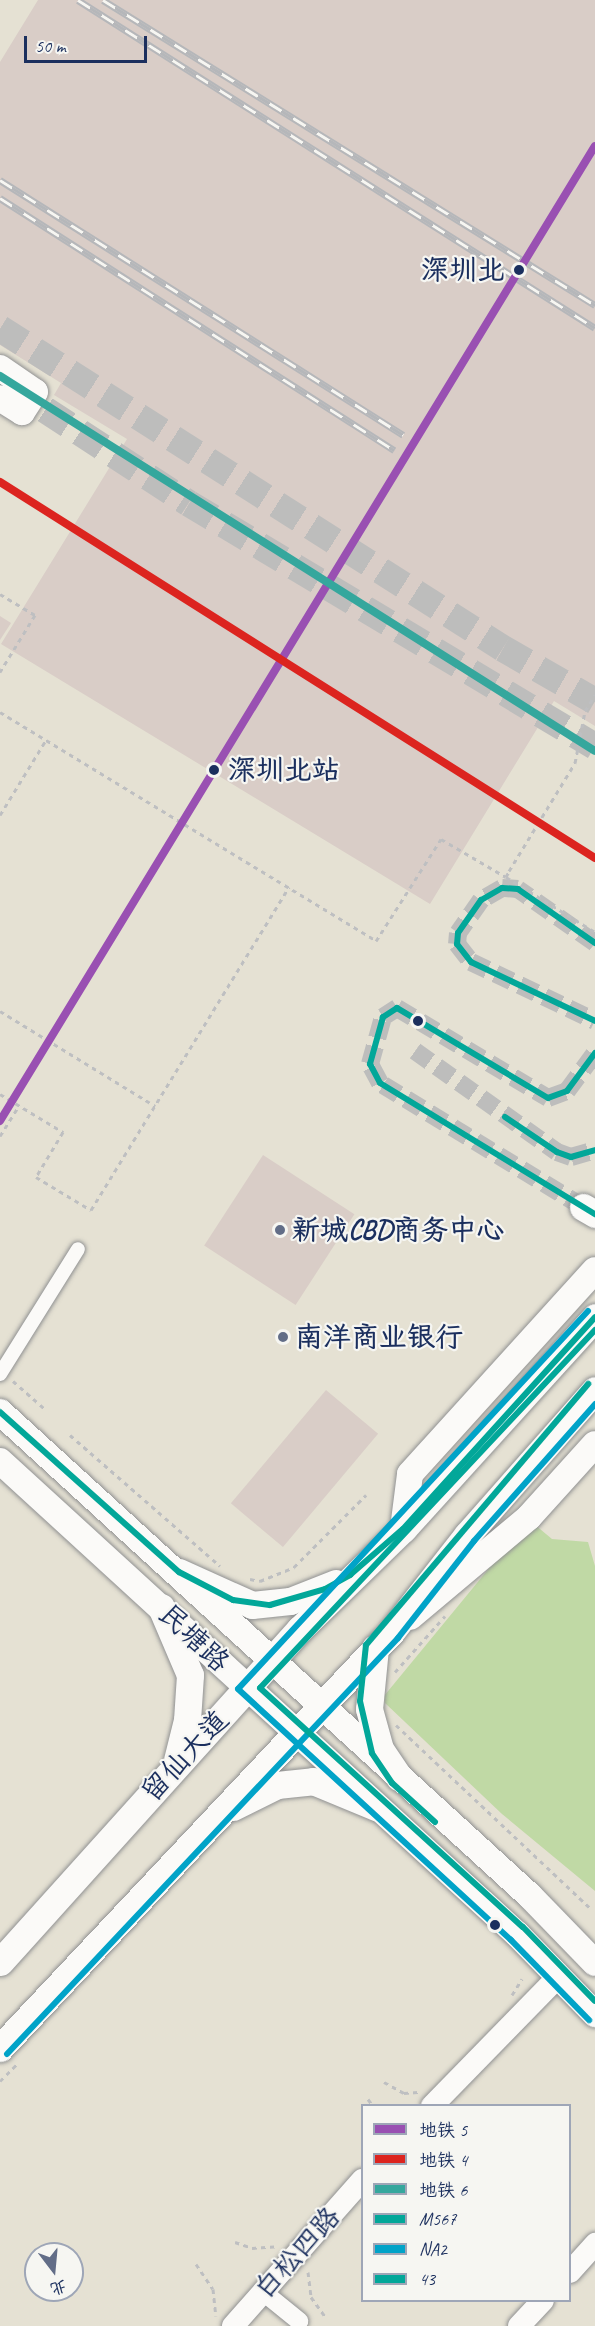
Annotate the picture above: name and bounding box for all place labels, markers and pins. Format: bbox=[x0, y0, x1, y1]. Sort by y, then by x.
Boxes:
place label: 深圳北 bbox=[421, 253, 505, 287]
marker: 深圳北 bbox=[510, 261, 528, 279]
place label: 深圳北站 bbox=[228, 753, 340, 787]
marker: 深圳北站 bbox=[205, 761, 223, 779]
unlabelled marker bbox=[412, 1015, 424, 1027]
place label: 新城CBD商务中心 bbox=[292, 1213, 504, 1247]
marker: 新城CBD商务中心 bbox=[273, 1223, 287, 1237]
place label: 南洋商业银行 bbox=[295, 1320, 463, 1354]
marker: 南洋商业银行 bbox=[276, 1330, 290, 1344]
unlabelled marker bbox=[489, 1919, 501, 1931]

